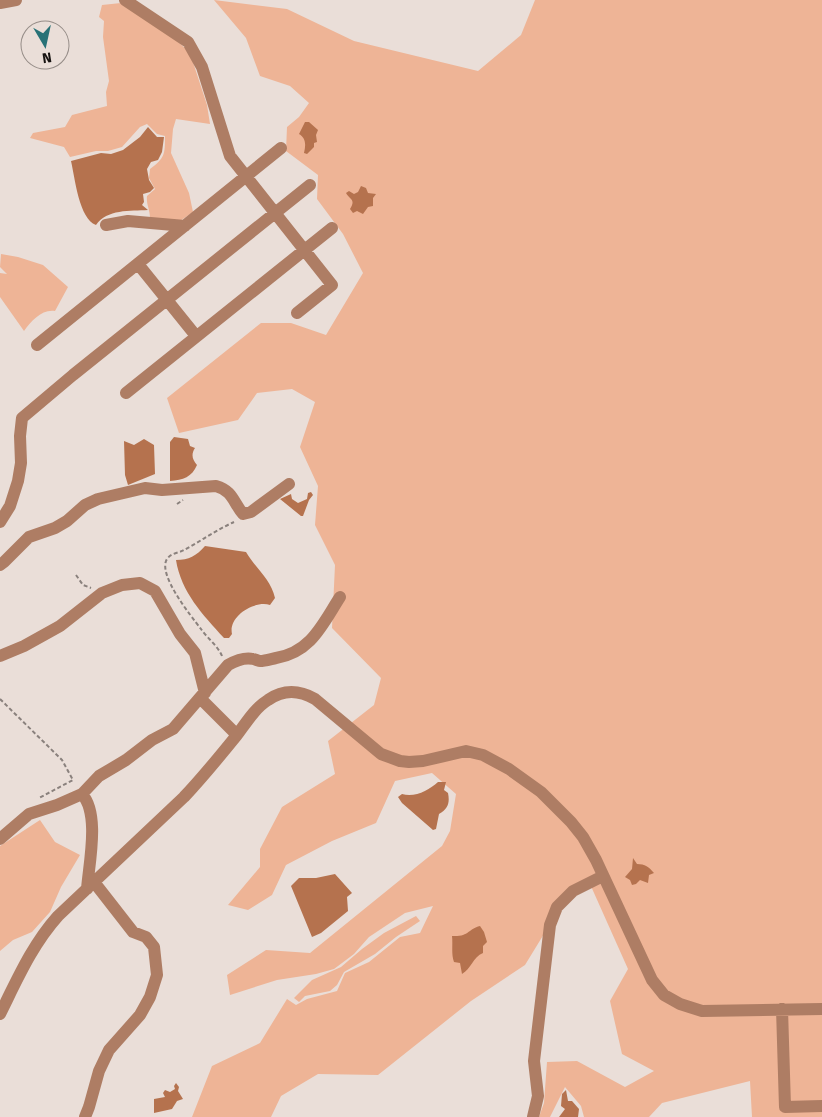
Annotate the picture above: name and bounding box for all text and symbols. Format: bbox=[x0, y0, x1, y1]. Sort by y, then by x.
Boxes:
north arrow bbox=[20, 20, 70, 70]
text: N bbox=[41, 48, 53, 66]

